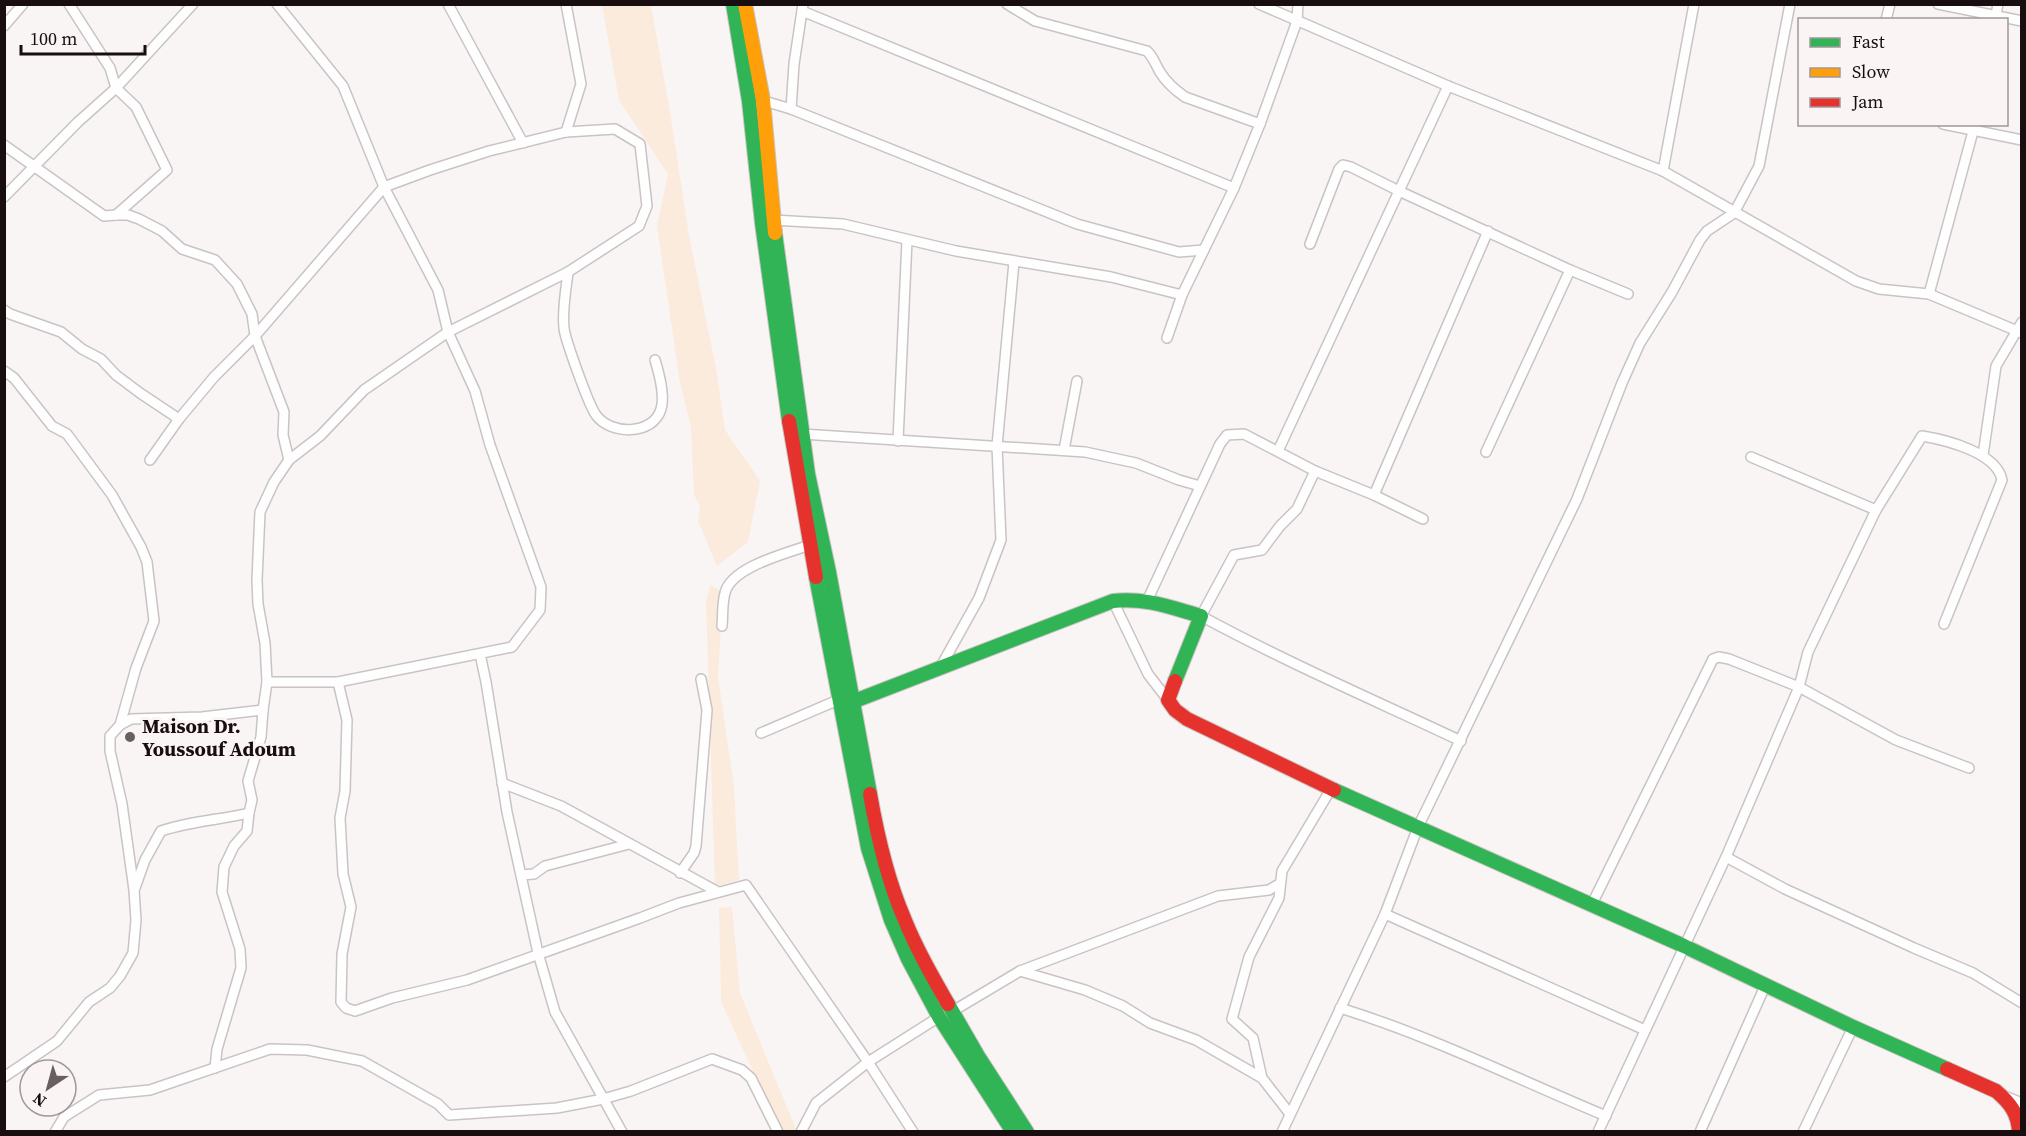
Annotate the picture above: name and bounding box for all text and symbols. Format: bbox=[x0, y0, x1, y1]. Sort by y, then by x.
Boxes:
scale bar bbox=[21, 18, 146, 56]
legend bbox=[1798, 18, 2008, 126]
text: 100 m bbox=[30, 26, 77, 51]
text: Fast bbox=[1852, 29, 1885, 54]
text: Slow bbox=[1852, 59, 1890, 84]
text: Jam bbox=[1851, 89, 1884, 114]
place label: Maison Dr. Youssouf Adoum bbox=[142, 712, 296, 763]
marker: Maison Dr. Youssouf Adoum bbox=[123, 730, 137, 744]
north arrow bbox=[18, 1058, 78, 1118]
text: N bbox=[28, 1088, 50, 1112]

